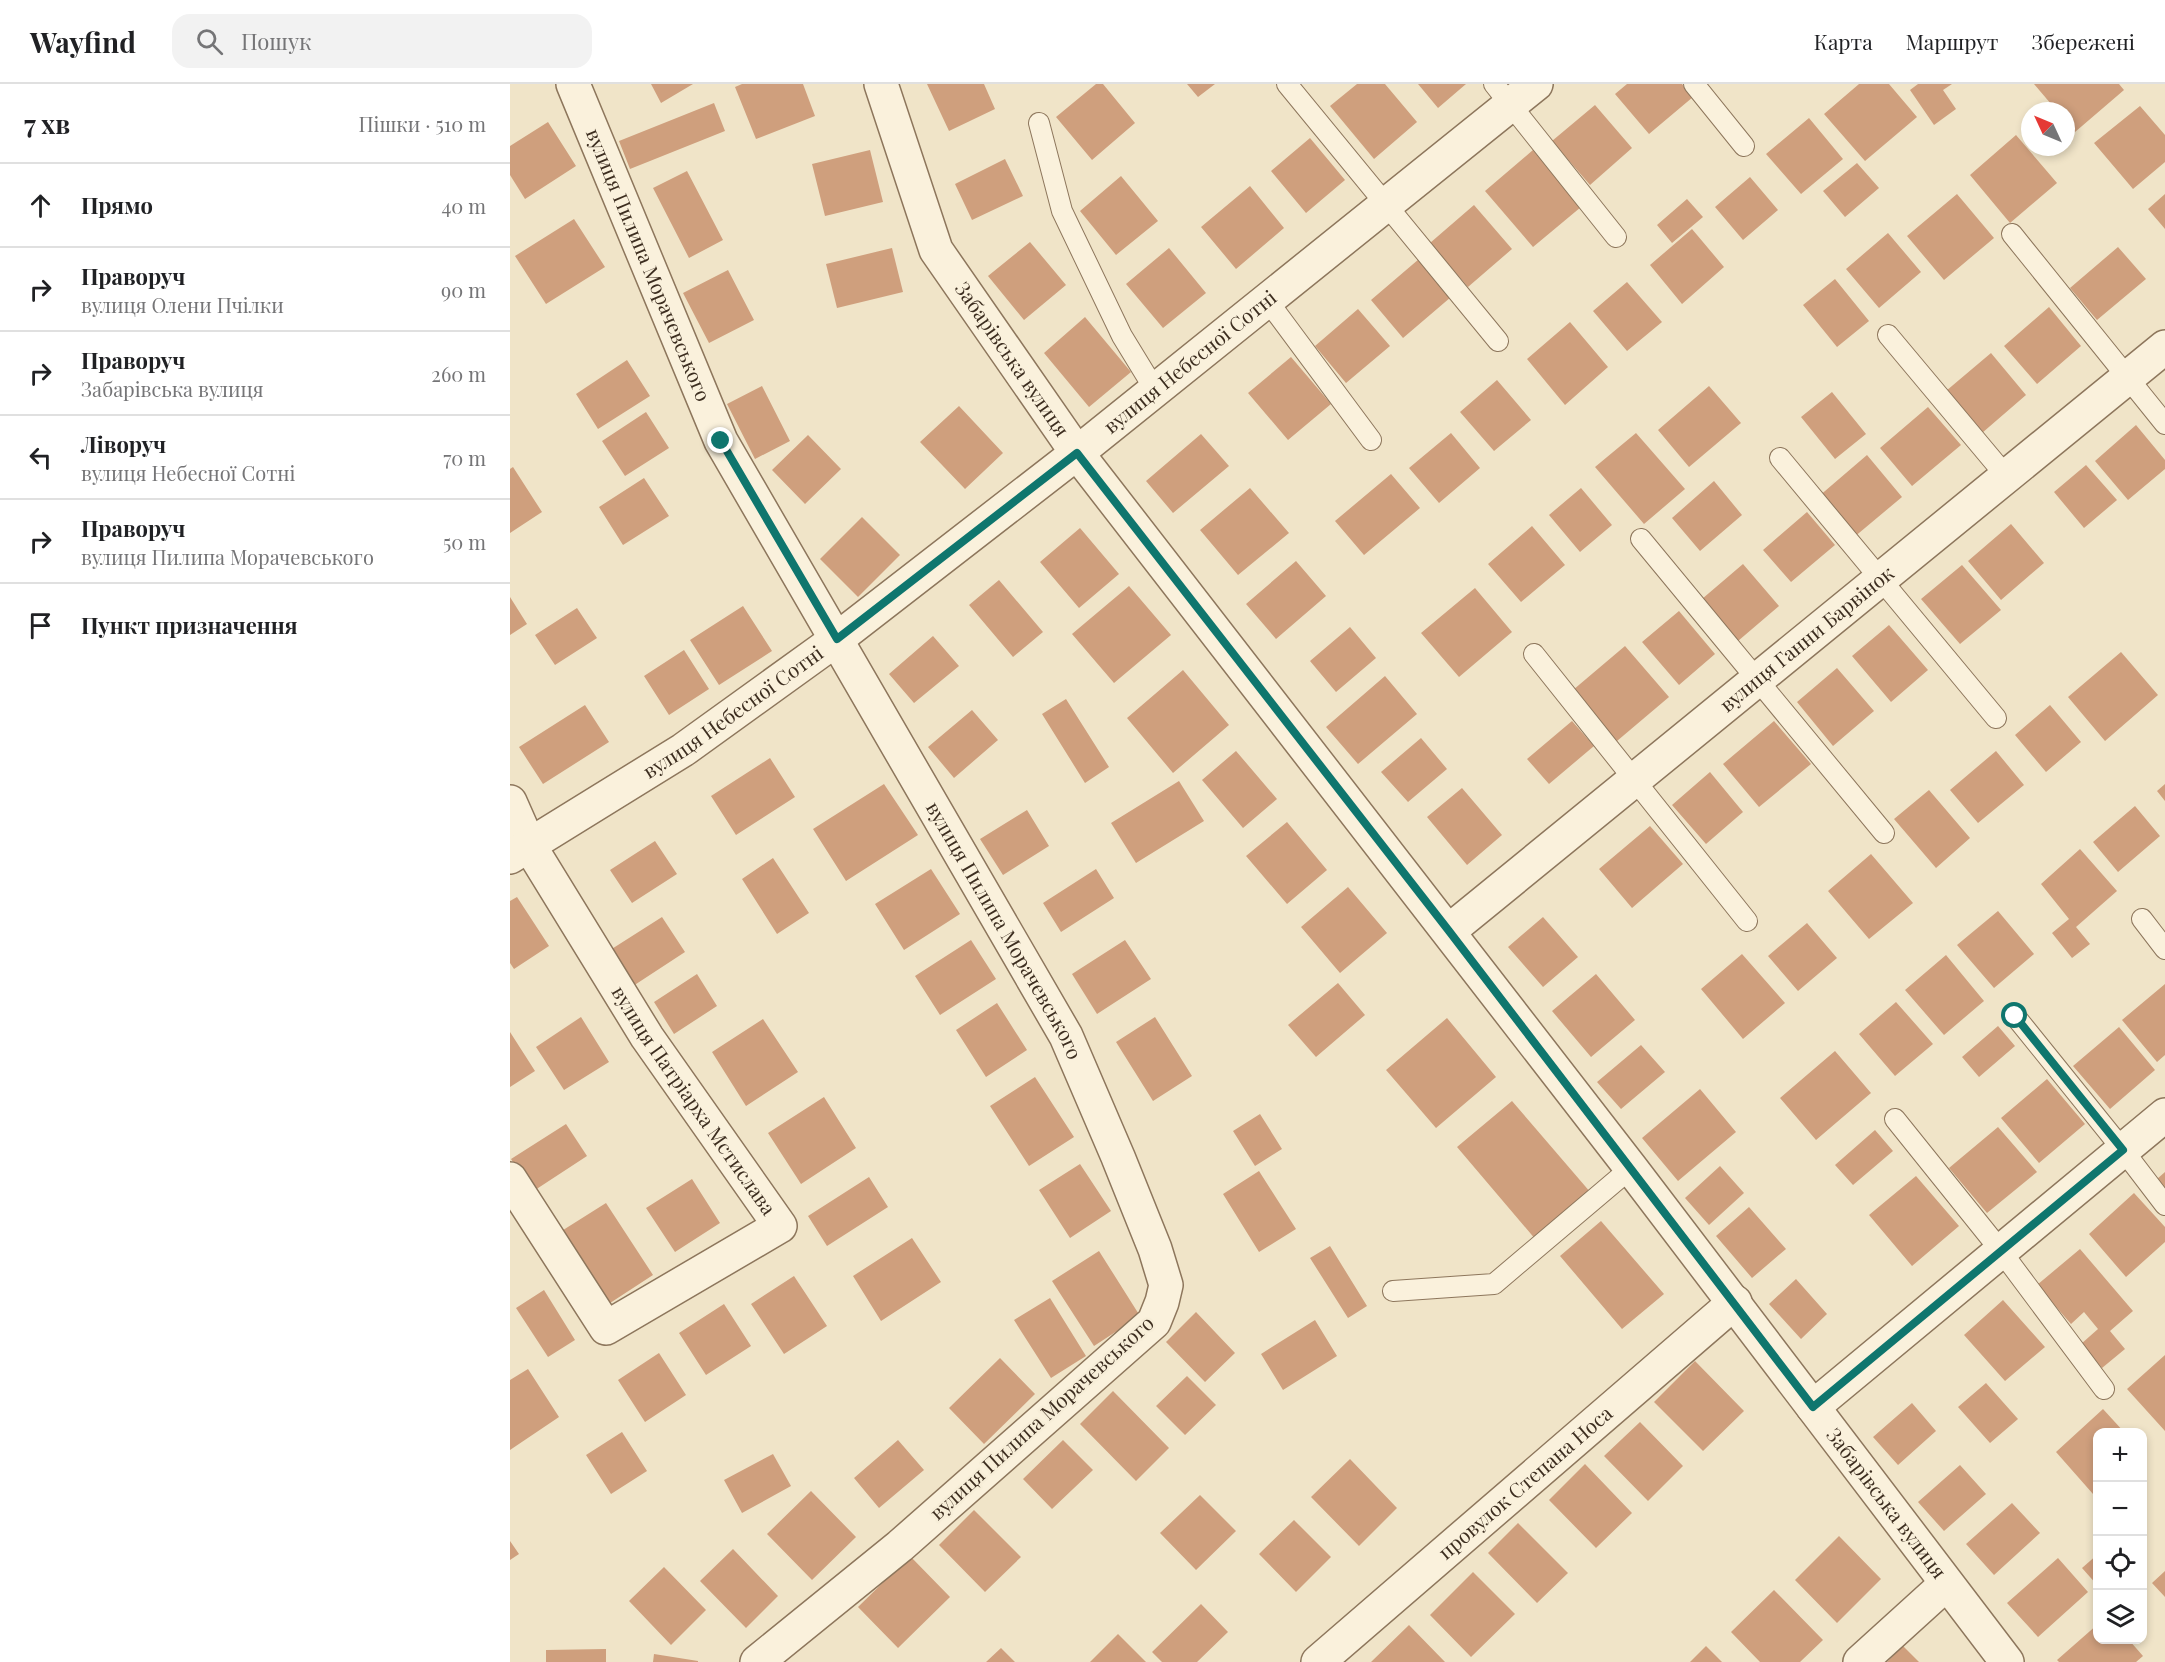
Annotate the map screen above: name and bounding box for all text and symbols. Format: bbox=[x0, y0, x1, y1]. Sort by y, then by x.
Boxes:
search box bbox=[172, 14, 592, 68]
text: Wayfind bbox=[30, 23, 136, 60]
icon: search bbox=[193, 25, 226, 58]
text: Пошук bbox=[241, 26, 312, 56]
text: Карта bbox=[1814, 27, 1873, 55]
text: Маршрут bbox=[1906, 27, 1998, 55]
text: Збережені bbox=[2031, 27, 2135, 55]
north arrow bbox=[2021, 102, 2075, 156]
text: 7 хв bbox=[24, 106, 70, 141]
text: Пішки · 510 m bbox=[358, 110, 486, 137]
street label: вулиця Пилипа Морачевського bbox=[581, 124, 718, 405]
icon: ahead bbox=[24, 189, 57, 222]
text: Прямо bbox=[81, 190, 153, 220]
text: 40 m bbox=[441, 192, 486, 219]
text: Праворуч bbox=[81, 261, 185, 291]
icon: right bbox=[24, 273, 57, 306]
text: 90 m bbox=[441, 276, 486, 303]
street label: Забарівська вулиця bbox=[950, 276, 1077, 441]
street label: вулиця Небесної Сотні bbox=[1097, 283, 1281, 439]
text: вулиця Олени Пчілки bbox=[81, 291, 284, 318]
text: Праворуч bbox=[81, 345, 185, 375]
icon: right bbox=[24, 357, 57, 390]
text: 260 m bbox=[431, 360, 486, 387]
text: Забарівська вулиця bbox=[81, 375, 264, 402]
route end bbox=[707, 427, 733, 453]
text: Ліворуч bbox=[81, 429, 166, 459]
icon: left bbox=[24, 441, 57, 474]
text: 70 m bbox=[443, 444, 486, 471]
text: вулиця Небесної Сотні bbox=[81, 459, 295, 486]
text: Праворуч bbox=[81, 513, 185, 543]
icon: right bbox=[24, 525, 57, 558]
text: 50 m bbox=[443, 528, 486, 555]
text: вулиця Пилипа Морачевського bbox=[81, 543, 374, 570]
street label: вулиця Ганни Барвінок bbox=[1713, 558, 1899, 717]
icon: arrive bbox=[24, 609, 57, 642]
text: Пункт призначення bbox=[81, 610, 298, 640]
street label: вулиця Небесної Сотні bbox=[637, 638, 828, 784]
street label: вулиця Пилипа Морачевського bbox=[921, 796, 1089, 1063]
street label: вулиця Патріарха Мстислава bbox=[607, 980, 783, 1220]
route start bbox=[2001, 1002, 2027, 1028]
street label: вулиця Пилипа Морачевського bbox=[923, 1309, 1159, 1525]
street label: провулок Степана Носа bbox=[1432, 1399, 1617, 1565]
street label: Забарівська вулиця bbox=[1821, 1422, 1954, 1584]
map controls bbox=[2093, 1428, 2147, 1644]
button: + bbox=[2093, 1428, 2147, 1482]
button: − bbox=[2093, 1482, 2147, 1536]
button: locate bbox=[2093, 1536, 2147, 1590]
button: layers bbox=[2093, 1590, 2147, 1644]

